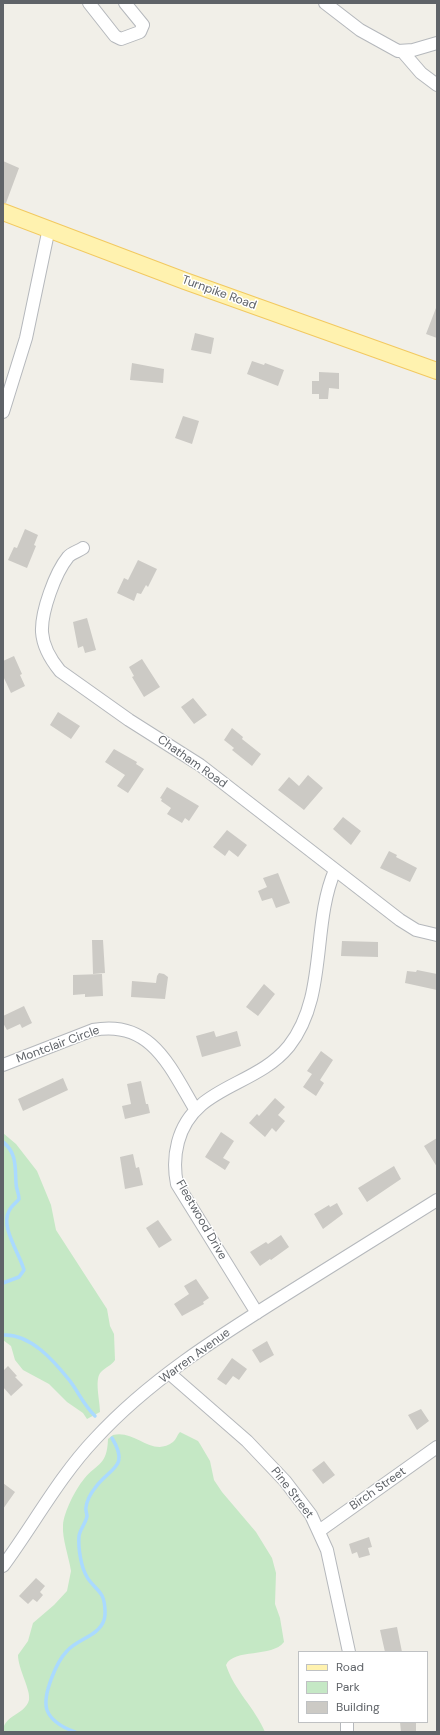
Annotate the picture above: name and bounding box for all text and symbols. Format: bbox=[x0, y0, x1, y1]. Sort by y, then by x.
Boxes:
street label: Turnpike Road bbox=[180, 273, 258, 313]
street label: Chatham Road bbox=[154, 733, 230, 791]
street label: Montclair Circle bbox=[15, 1023, 101, 1067]
street label: Fleetwood Drive bbox=[172, 1178, 230, 1262]
street label: Warren Avenue bbox=[157, 1326, 233, 1386]
street label: Birch Street bbox=[347, 1464, 409, 1514]
street label: Pine Street bbox=[268, 1465, 316, 1521]
legend bbox=[298, 1651, 428, 1723]
text: Road bbox=[336, 1659, 364, 1675]
text: Park bbox=[336, 1679, 360, 1695]
text: Building bbox=[336, 1699, 380, 1715]

